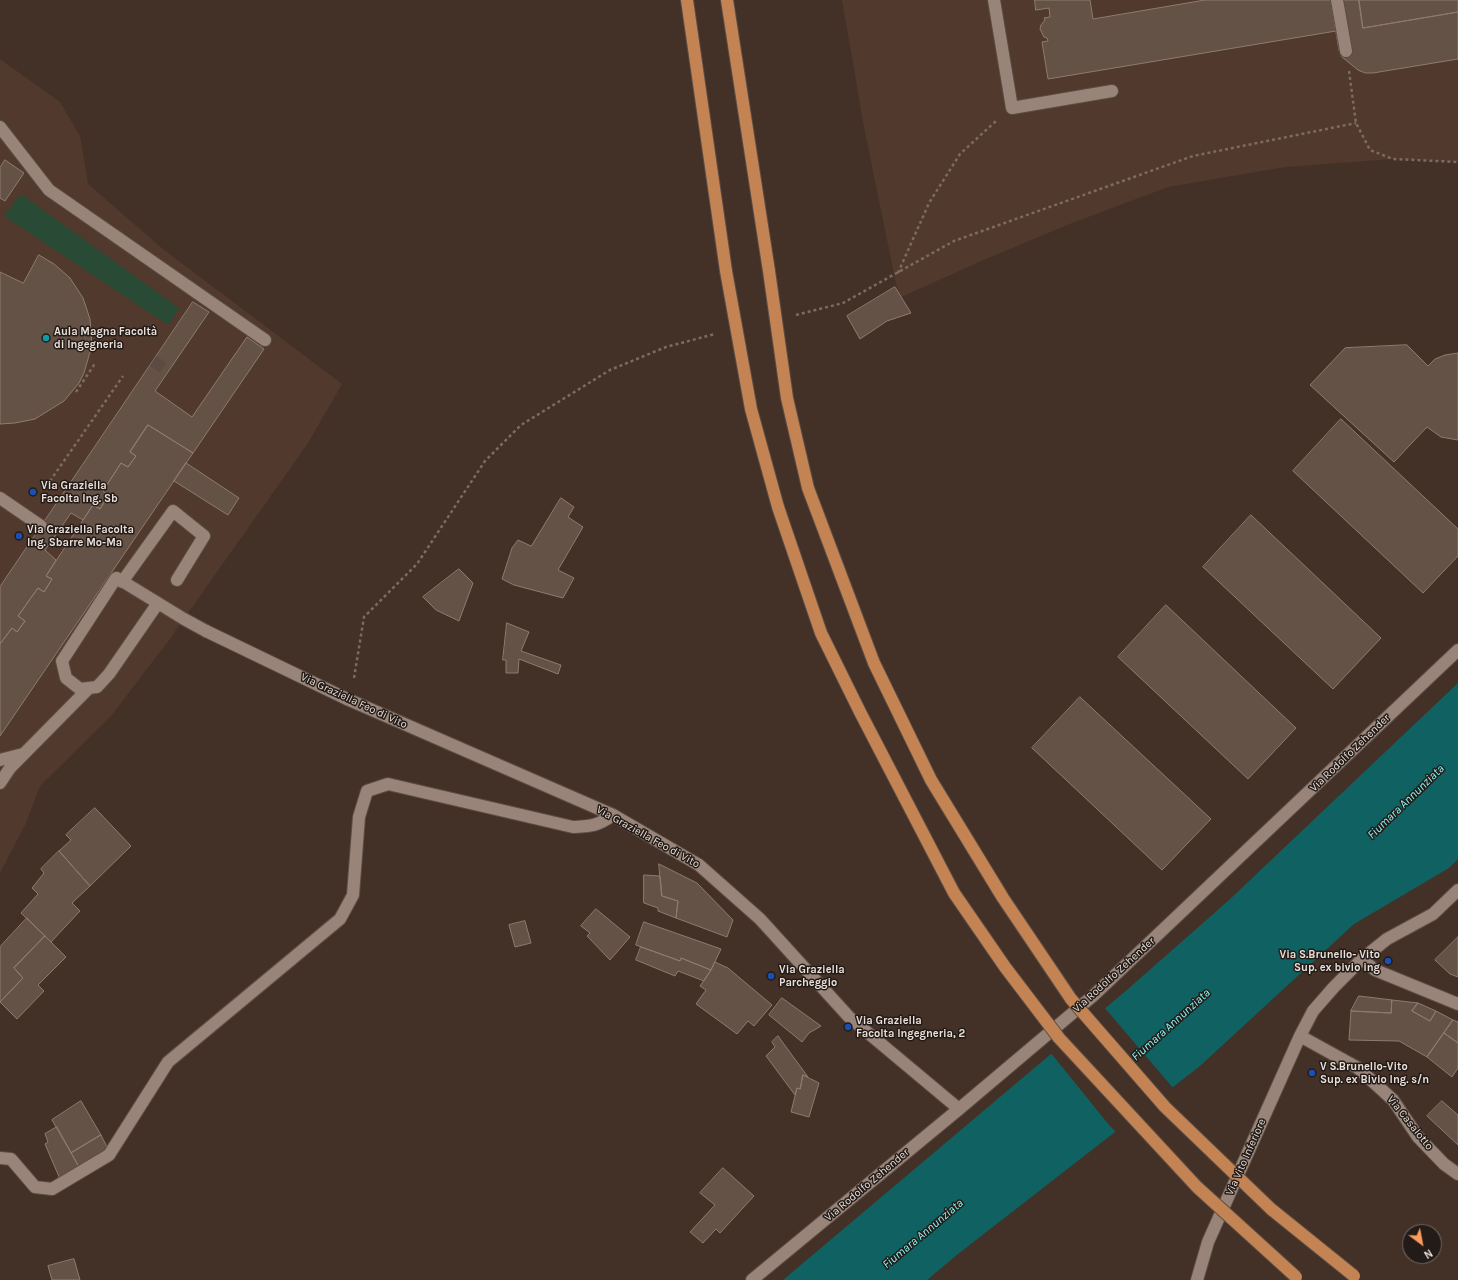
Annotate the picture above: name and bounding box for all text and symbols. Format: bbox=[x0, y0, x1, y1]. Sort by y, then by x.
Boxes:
place label: Aula Magna Facoltà di Ingegneria bbox=[54, 325, 157, 351]
marker: Aula Magna Facoltà di Ingegneria bbox=[41, 333, 51, 343]
place label: Via Graziella Facolta Ing. Sb bbox=[41, 479, 118, 505]
marker: Via Graziella Facolta Ing. Sb bbox=[28, 487, 38, 497]
place label: Via Graziella Facolta Ing. Sbarre Mo-Ma bbox=[27, 523, 134, 549]
marker: Via Graziella Facolta Ing. Sbarre Mo-Ma bbox=[14, 531, 24, 541]
street label: Via Graziella Feo di Vito bbox=[299, 671, 409, 731]
street label: Via Rodolfo Zehender bbox=[1307, 711, 1393, 795]
water label: Fiumara Annunziata bbox=[1365, 762, 1447, 842]
street label: Via Graziella Feo di Vito bbox=[594, 803, 702, 871]
street label: Via Rodolfo Zehender bbox=[1070, 935, 1158, 1015]
place label: Via S.Brunello- Vito Sup. ex bivio ing bbox=[1280, 948, 1380, 974]
marker: Via S.Brunello- Vito Sup. ex bivio ing bbox=[1383, 956, 1393, 966]
place label: Via Graziella Parcheggio bbox=[779, 963, 845, 989]
marker: Via Graziella Parcheggio bbox=[766, 971, 776, 981]
water label: Fiumara Annunziata bbox=[1129, 986, 1213, 1064]
place label: Via Graziella Facolta Ingegneria, 2 bbox=[856, 1014, 965, 1040]
marker: Via Graziella Facolta Ingegneria, 2 bbox=[843, 1022, 853, 1032]
place label: V S.Brunello-Vito Sup. ex Bivio Ing. s/n bbox=[1320, 1060, 1429, 1086]
marker: V S.Brunello-Vito Sup. ex Bivio Ing. s/n bbox=[1307, 1068, 1317, 1078]
street label: Via Casalotto bbox=[1384, 1093, 1436, 1153]
street label: Via Vito Inferiore bbox=[1223, 1117, 1269, 1197]
street label: Via Rodolfo Zehender bbox=[822, 1146, 912, 1224]
water label: Fiumara Annunziata bbox=[880, 1196, 966, 1272]
north arrow bbox=[1402, 1224, 1442, 1264]
text: N bbox=[1421, 1246, 1435, 1261]

